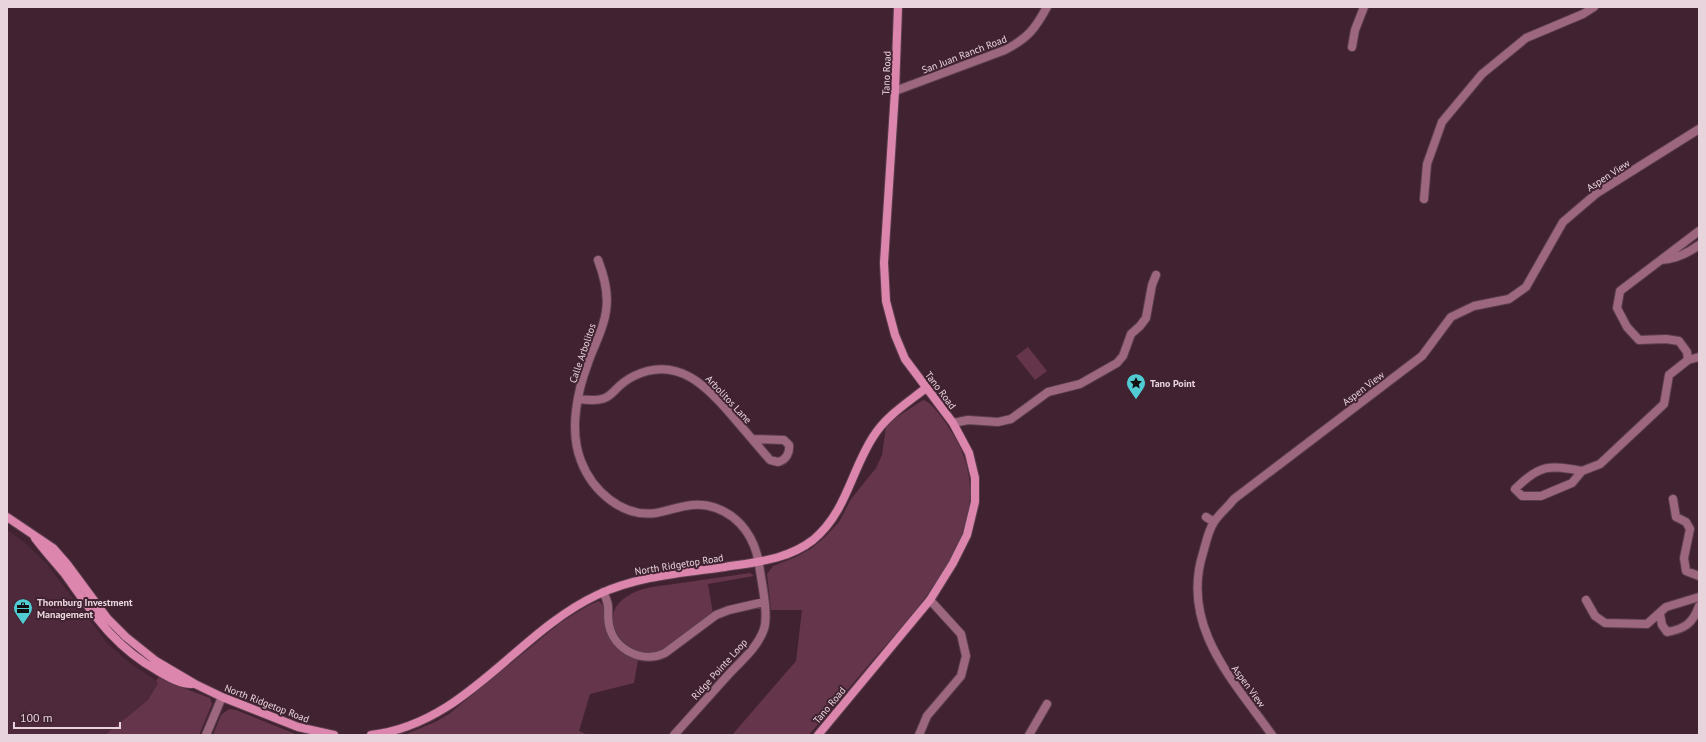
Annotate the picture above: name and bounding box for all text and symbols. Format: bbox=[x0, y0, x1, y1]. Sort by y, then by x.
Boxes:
street label: San Juan Ranch Road bbox=[920, 32, 1008, 77]
street label: Tano Road bbox=[879, 51, 894, 95]
street label: Aspen View bbox=[1584, 156, 1633, 194]
street label: Calle Arbolitos bbox=[566, 322, 599, 385]
street label: Aspen View bbox=[1340, 368, 1387, 408]
street label: Tano Road bbox=[922, 369, 959, 412]
street label: Arbolitos Lane bbox=[703, 372, 754, 426]
place icon: Tano Point bbox=[1125, 372, 1147, 400]
place label: Tano Point bbox=[1150, 377, 1196, 390]
street label: North Ridgetop Road bbox=[634, 551, 724, 578]
place label: Thornburg Investment Management bbox=[37, 596, 133, 621]
office icon: Thornburg Investment Management bbox=[12, 597, 34, 625]
street label: Ridge Pointe Loop bbox=[689, 636, 750, 703]
street label: Aspen View bbox=[1229, 663, 1269, 710]
street label: North Ridgetop Road bbox=[223, 681, 311, 726]
street label: Tano Road bbox=[810, 684, 849, 726]
scale bar bbox=[14, 704, 120, 730]
text: 100 m bbox=[20, 710, 53, 725]

